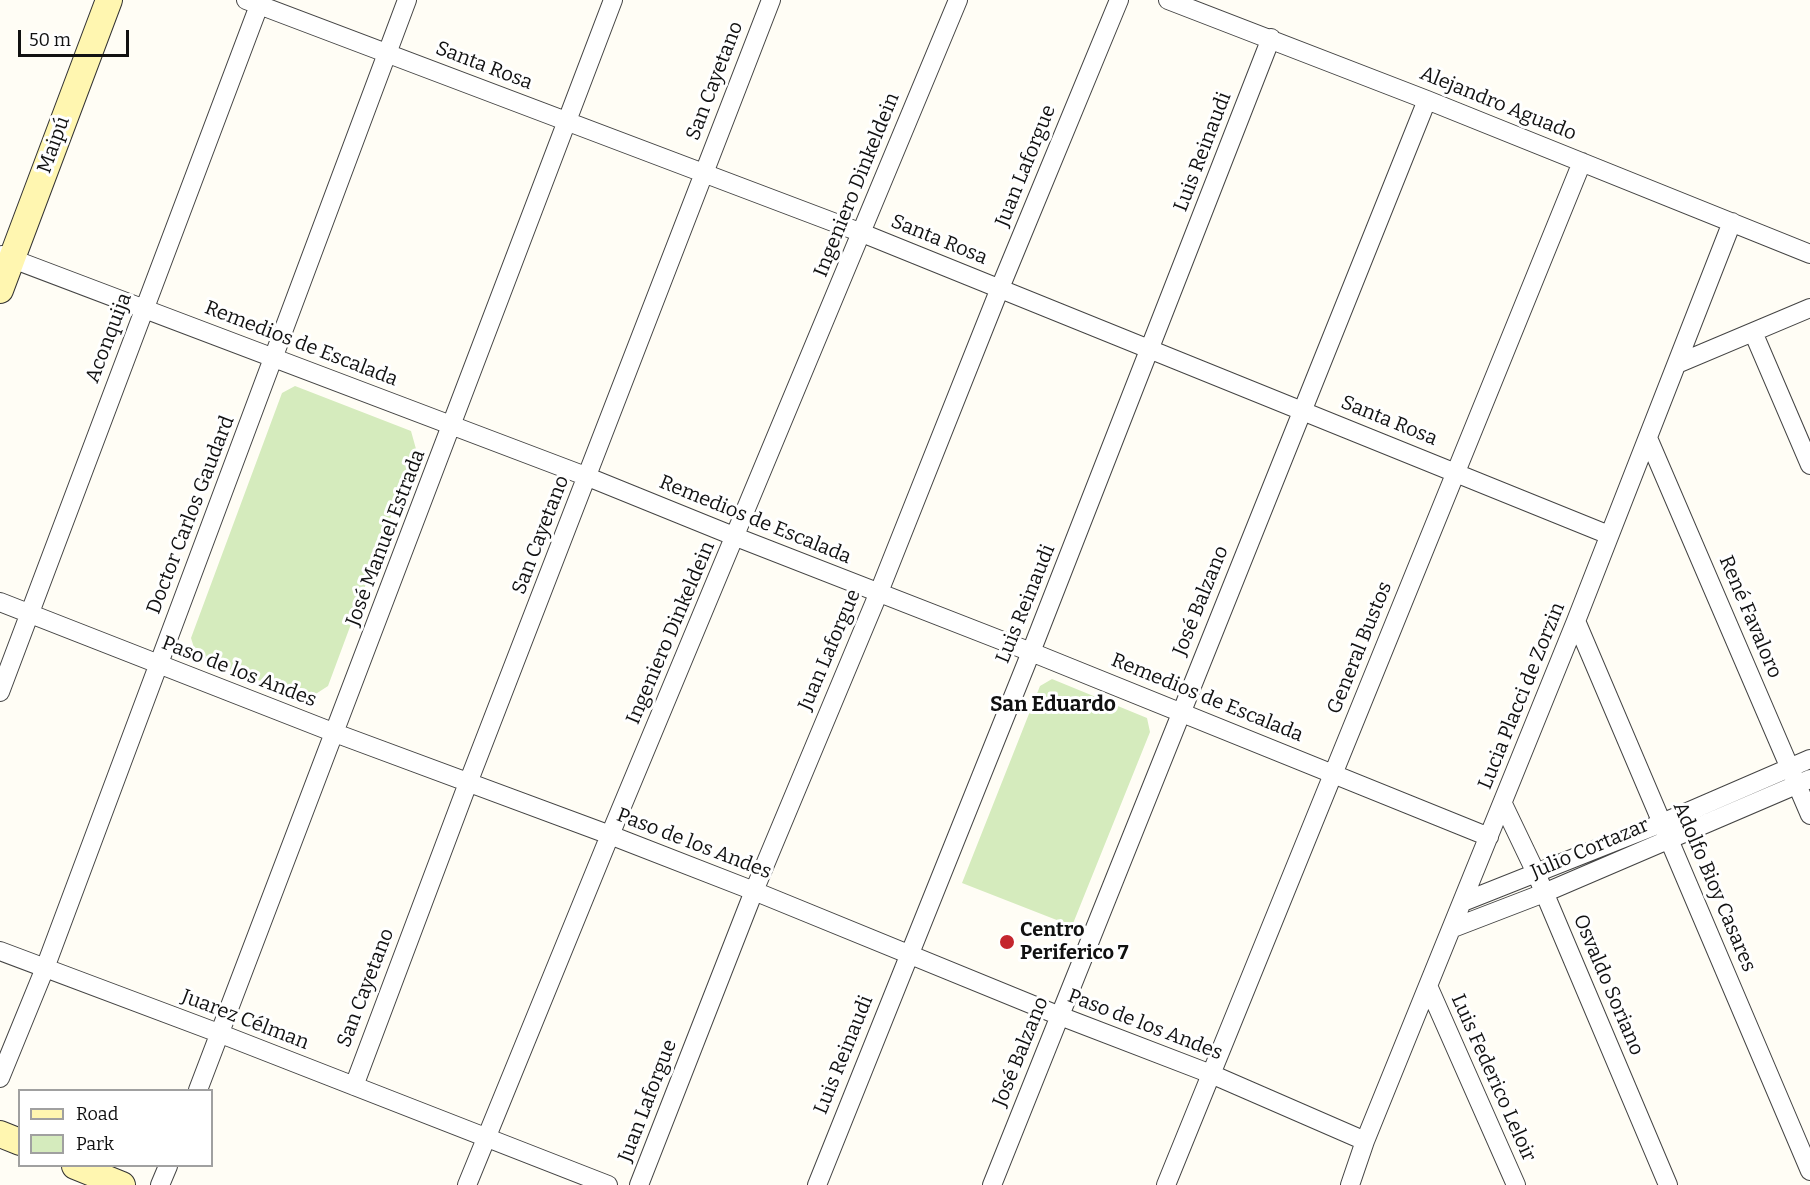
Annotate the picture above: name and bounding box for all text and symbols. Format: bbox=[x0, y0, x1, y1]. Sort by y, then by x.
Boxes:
scale bar bbox=[21, 18, 132, 56]
street label: San Cayetano bbox=[681, 18, 749, 144]
text: 50 m bbox=[29, 29, 71, 51]
street label: Santa Rosa bbox=[432, 37, 536, 95]
street label: Alejandro Aguado bbox=[1416, 62, 1580, 146]
street label: Ingeniero Dinkeldein bbox=[809, 89, 905, 281]
street label: Luis Reinaudi bbox=[1169, 89, 1237, 215]
street label: Juan Laforgue bbox=[991, 102, 1061, 230]
street label: Maipú bbox=[33, 113, 75, 177]
street label: Santa Rosa bbox=[887, 210, 991, 270]
street label: Aconquija bbox=[81, 290, 137, 386]
street label: Remedios de Escalada bbox=[201, 296, 401, 392]
street label: Santa Rosa bbox=[1337, 391, 1441, 451]
street label: Doctor Carlos Gaudard bbox=[142, 413, 240, 617]
street label: José Manuel Estrada bbox=[341, 446, 431, 630]
street label: Remedios de Escalada bbox=[656, 471, 854, 569]
street label: San Cayetano bbox=[507, 472, 575, 598]
street label: Ingeniero Dinkeldein bbox=[622, 538, 720, 728]
street label: Luis Reinaudi bbox=[991, 541, 1061, 667]
street label: José Balzano bbox=[1168, 543, 1234, 659]
street label: René Favaloro bbox=[1713, 552, 1787, 682]
street label: General Bustos bbox=[1323, 578, 1397, 718]
street label: Juan Laforgue bbox=[794, 586, 866, 714]
street label: Lucia Placci de Zorzin bbox=[1474, 599, 1570, 793]
street label: Paso de los Andes bbox=[158, 631, 320, 713]
street label: Remedios de Escalada bbox=[1108, 649, 1306, 747]
district label: San Eduardo bbox=[990, 692, 1116, 718]
street label: Adolfo Bioy Casares bbox=[1667, 798, 1761, 976]
street label: Paso de los Andes bbox=[613, 803, 775, 885]
street label: Julio Cortazar bbox=[1527, 813, 1653, 885]
street label: Osvaldo Soriano bbox=[1567, 911, 1649, 1059]
place label: Centro Periferico 7 bbox=[1020, 918, 1128, 965]
street label: San Cayetano bbox=[332, 925, 400, 1051]
marker: Centro Periferico 7 bbox=[998, 933, 1016, 951]
street label: Paso de los Andes bbox=[1064, 984, 1226, 1066]
street label: Juarez Célman bbox=[178, 985, 312, 1055]
street label: Luis Federico Leloir bbox=[1445, 991, 1541, 1165]
street label: Luis Reinaudi bbox=[809, 992, 879, 1118]
street label: José Balzano bbox=[988, 994, 1054, 1110]
street label: Juan Laforgue bbox=[614, 1036, 682, 1166]
legend bbox=[18, 1089, 213, 1167]
text: Road bbox=[76, 1103, 118, 1125]
text: Park bbox=[76, 1133, 114, 1155]

